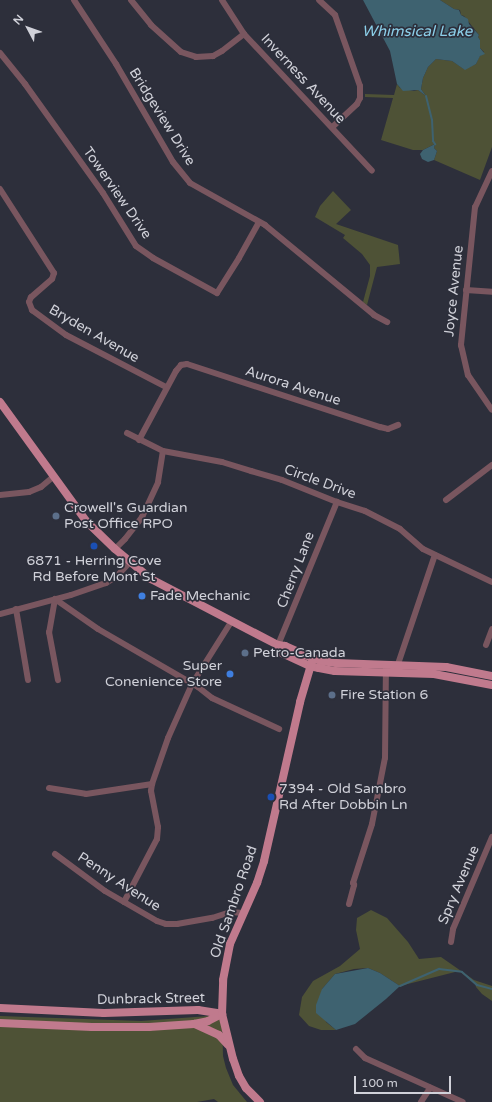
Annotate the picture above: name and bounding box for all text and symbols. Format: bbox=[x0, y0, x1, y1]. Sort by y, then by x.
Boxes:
north arrow bbox=[8, 8, 48, 48]
text: N bbox=[11, 12, 26, 27]
water label: Whimsical Lake bbox=[362, 23, 472, 41]
street label: Inverness Avenue bbox=[257, 31, 349, 127]
street label: Bridgeview Drive bbox=[125, 65, 199, 169]
street label: Towerview Drive bbox=[79, 144, 155, 242]
street label: Joyce Avenue bbox=[441, 245, 467, 337]
street label: Bryden Avenue bbox=[46, 301, 142, 367]
street label: Aurora Avenue bbox=[243, 363, 343, 409]
street label: Circle Drive bbox=[282, 461, 358, 503]
place label: Crowell's Guardian Post Office RPO bbox=[64, 500, 187, 532]
marker: Crowell's Guardian Post Office RPO bbox=[51, 511, 61, 521]
street label: Cherry Lane bbox=[274, 529, 318, 611]
marker: 6871 - Herring Cove Rd Before Mont St bbox=[89, 541, 99, 551]
place label: 6871 - Herring Cove Rd Before Mont St bbox=[27, 553, 161, 586]
place label: Fade Mechanic bbox=[150, 588, 250, 604]
marker: Fade Mechanic bbox=[137, 591, 147, 601]
place label: Petro-Canada bbox=[253, 645, 346, 661]
marker: Petro-Canada bbox=[240, 648, 250, 658]
place label: Super Conenience Store bbox=[105, 658, 222, 690]
marker: Super Conenience Store bbox=[225, 669, 235, 679]
place label: Fire Station 6 bbox=[340, 687, 428, 703]
marker: Fire Station 6 bbox=[327, 690, 337, 700]
place label: 7394 - Old Sambro Rd After Dobbin Ln bbox=[279, 781, 408, 814]
marker: 7394 - Old Sambro Rd After Dobbin Ln bbox=[266, 792, 276, 802]
street label: Spry Avenue bbox=[435, 843, 483, 927]
street label: Old Sambro Road bbox=[207, 844, 261, 960]
street label: Penny Avenue bbox=[74, 849, 164, 915]
street label: Dunbrack Street bbox=[97, 990, 205, 1008]
scale bar bbox=[356, 1068, 453, 1094]
text: 100 m bbox=[361, 1076, 398, 1090]

